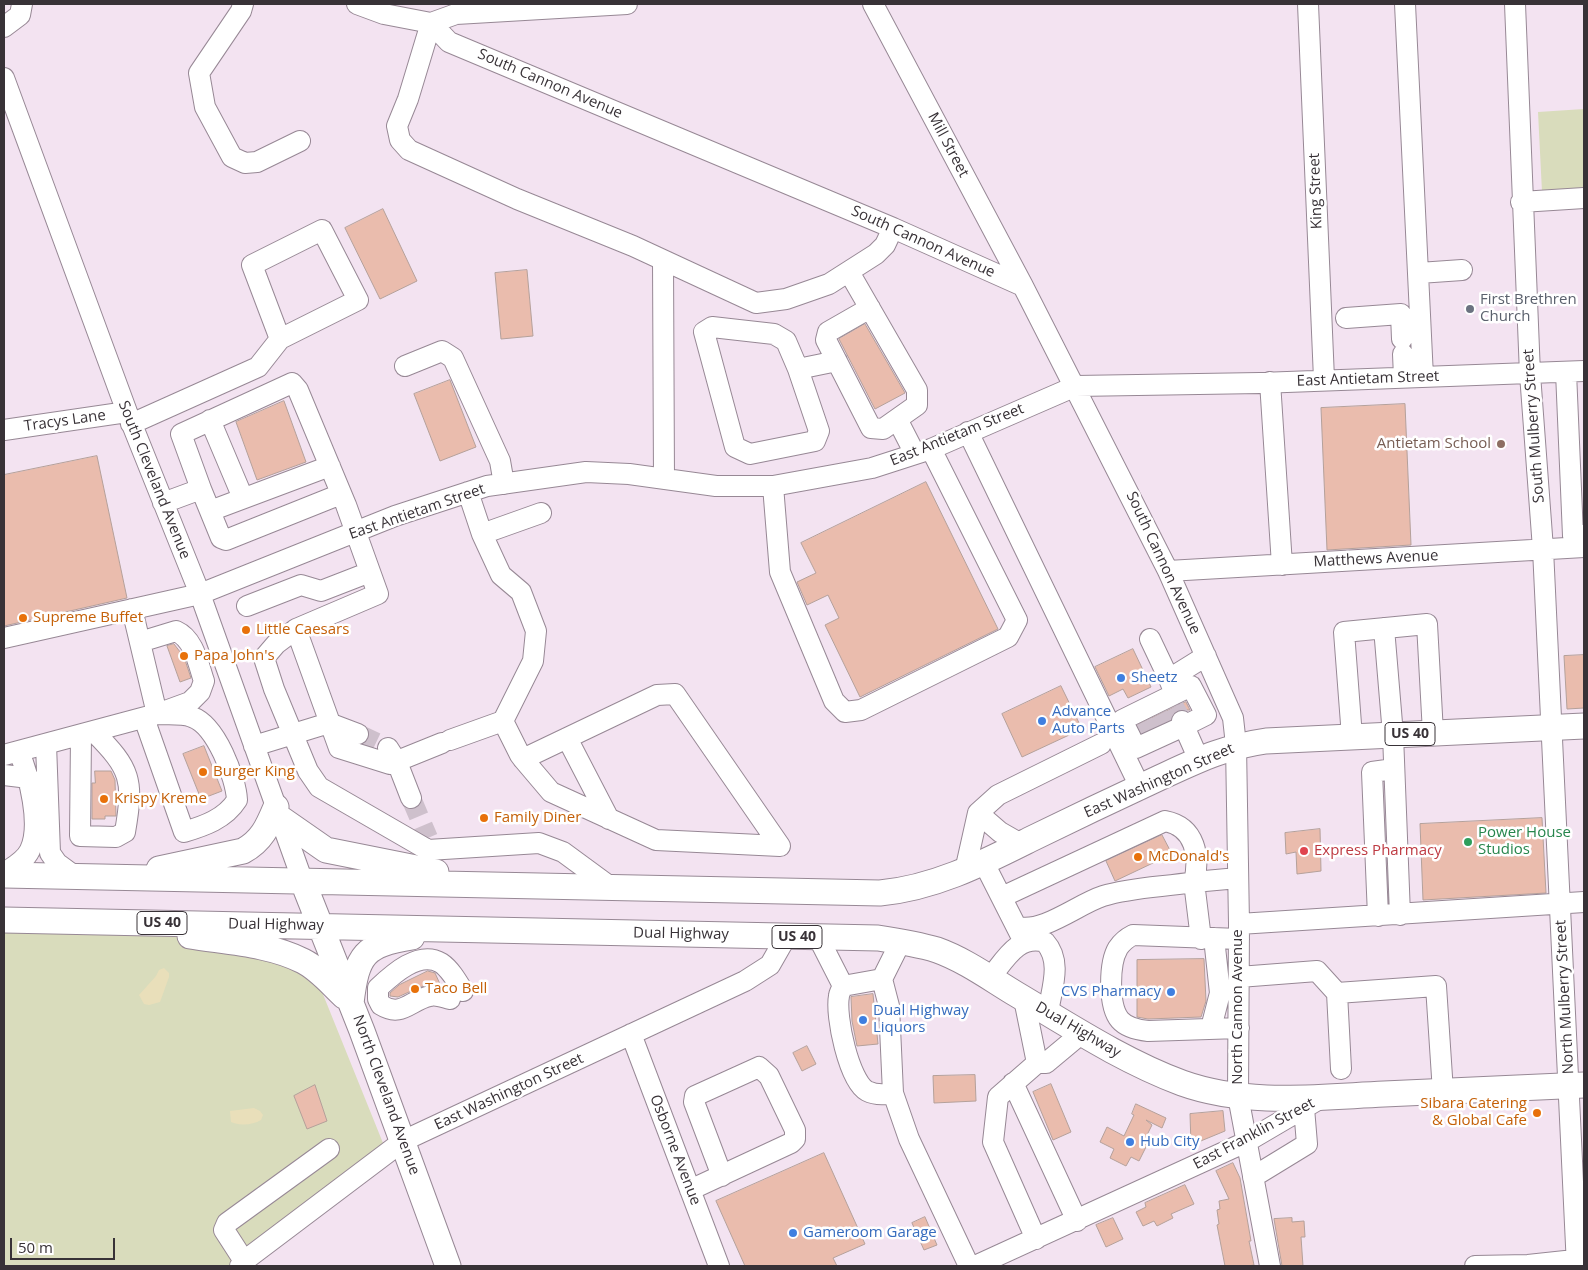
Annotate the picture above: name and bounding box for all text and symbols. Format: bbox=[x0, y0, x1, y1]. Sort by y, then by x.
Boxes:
street label: South Cannon Avenue bbox=[475, 45, 625, 123]
street label: Mill Street bbox=[923, 110, 973, 180]
street label: King Street bbox=[1306, 153, 1326, 229]
street label: South Cannon Avenue bbox=[848, 202, 998, 282]
place label: First Brethren Church bbox=[1480, 291, 1577, 326]
marker: First Brethren Church bbox=[1464, 303, 1476, 315]
street label: South Mulberry Street bbox=[1520, 348, 1548, 504]
street label: East Antietam Street bbox=[1296, 368, 1440, 390]
street label: South Cleveland Avenue bbox=[114, 398, 194, 562]
street label: East Antietam Street bbox=[887, 400, 1027, 470]
street label: Tracys Lane bbox=[23, 406, 107, 436]
place label: Antietam School bbox=[1377, 435, 1491, 453]
marker: Antietam School bbox=[1495, 438, 1507, 450]
street label: East Antietam Street bbox=[347, 480, 487, 544]
street label: South Cannon Avenue bbox=[1122, 489, 1204, 637]
street label: Matthews Avenue bbox=[1313, 547, 1439, 571]
place label: Supreme Buffet bbox=[33, 609, 143, 627]
marker: Supreme Buffet bbox=[17, 612, 29, 624]
place label: Little Caesars bbox=[256, 621, 349, 639]
marker: Little Caesars bbox=[240, 624, 252, 636]
place label: Papa John's bbox=[194, 647, 275, 665]
marker: Papa John's bbox=[178, 650, 190, 662]
place label: Sheetz bbox=[1131, 669, 1178, 687]
marker: Sheetz bbox=[1115, 672, 1127, 684]
place label: Advance Auto Parts bbox=[1052, 703, 1125, 738]
marker: Advance Auto Parts bbox=[1036, 715, 1048, 727]
road number: US 40 bbox=[1385, 722, 1435, 746]
street label: East Washington Street bbox=[1081, 740, 1237, 822]
place label: Burger King bbox=[213, 763, 295, 781]
marker: Burger King bbox=[197, 766, 209, 778]
place label: Krispy Kreme bbox=[114, 790, 207, 808]
marker: Krispy Kreme bbox=[98, 793, 110, 805]
place label: Family Diner bbox=[494, 809, 581, 827]
marker: Family Diner bbox=[478, 812, 490, 824]
place label: Power House Studios bbox=[1478, 824, 1571, 859]
marker: Power House Studios bbox=[1462, 836, 1474, 848]
place label: Express Pharmacy bbox=[1314, 842, 1442, 860]
marker: Express Pharmacy bbox=[1298, 845, 1310, 857]
place label: McDonald's bbox=[1148, 848, 1230, 866]
marker: McDonald's bbox=[1132, 851, 1144, 863]
road number: US 40 bbox=[137, 911, 187, 934]
street label: Dual Highway bbox=[228, 915, 324, 935]
street label: North Mulberry Street bbox=[1552, 919, 1578, 1075]
street label: Dual Highway bbox=[633, 924, 729, 944]
road number: US 40 bbox=[772, 926, 822, 949]
street label: North Cannon Avenue bbox=[1229, 929, 1247, 1085]
place label: Taco Bell bbox=[425, 980, 487, 998]
marker: Taco Bell bbox=[409, 983, 421, 995]
place label: CVS Pharmacy bbox=[1061, 983, 1161, 1001]
marker: CVS Pharmacy bbox=[1165, 986, 1177, 998]
street label: Dual Highway bbox=[1032, 998, 1124, 1062]
place label: Dual Highway Liquors bbox=[873, 1002, 969, 1037]
street label: North Cleveland Avenue bbox=[349, 1012, 423, 1178]
marker: Dual Highway Liquors bbox=[857, 1014, 869, 1026]
street label: East Washington Street bbox=[432, 1050, 586, 1134]
street label: Osborne Avenue bbox=[646, 1092, 704, 1208]
street label: East Franklin Street bbox=[1190, 1094, 1318, 1174]
place label: Sibara Catering & Global Cafe bbox=[1420, 1095, 1527, 1130]
marker: Sibara Catering & Global Cafe bbox=[1531, 1107, 1543, 1119]
place label: Hub City bbox=[1140, 1133, 1199, 1151]
marker: Hub City bbox=[1124, 1136, 1136, 1148]
place label: Gameroom Garage bbox=[803, 1224, 937, 1242]
marker: Gameroom Garage bbox=[787, 1227, 799, 1239]
scale bar bbox=[12, 1228, 118, 1260]
text: 50 m bbox=[18, 1237, 53, 1257]

